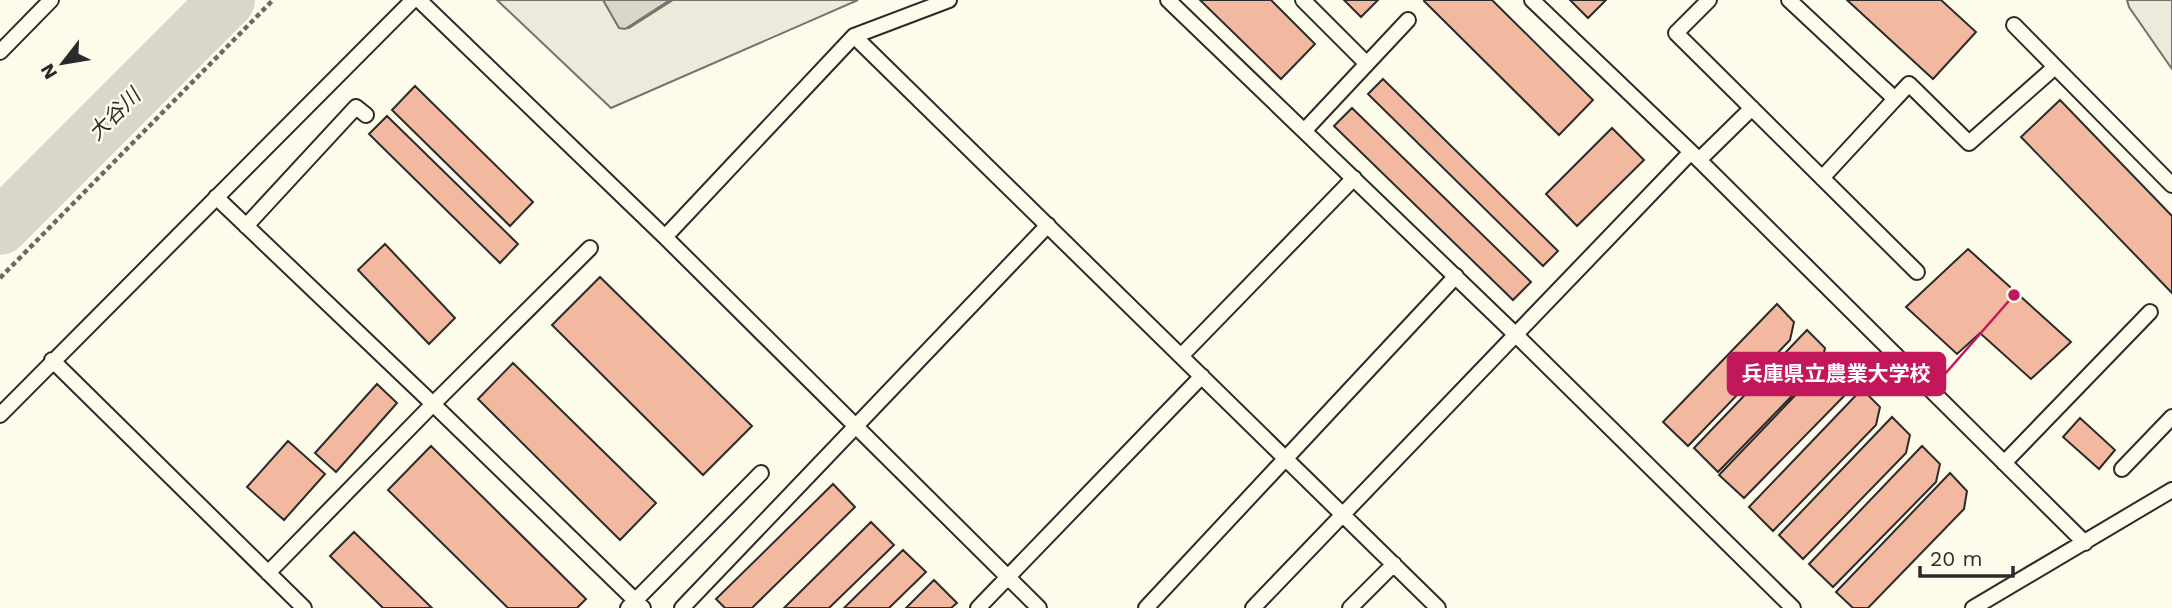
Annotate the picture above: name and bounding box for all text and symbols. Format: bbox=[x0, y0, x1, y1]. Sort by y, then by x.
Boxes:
north arrow bbox=[28, 28, 98, 98]
text: N bbox=[35, 60, 62, 83]
water label: 大谷川 bbox=[83, 81, 147, 145]
callout: 兵庫県立農業大学校 bbox=[1728, 353, 1945, 395]
text: 兵庫県立農業大学校 bbox=[1742, 361, 1931, 386]
scale bar bbox=[1920, 534, 2013, 578]
text: 20 m bbox=[1930, 546, 1982, 571]

